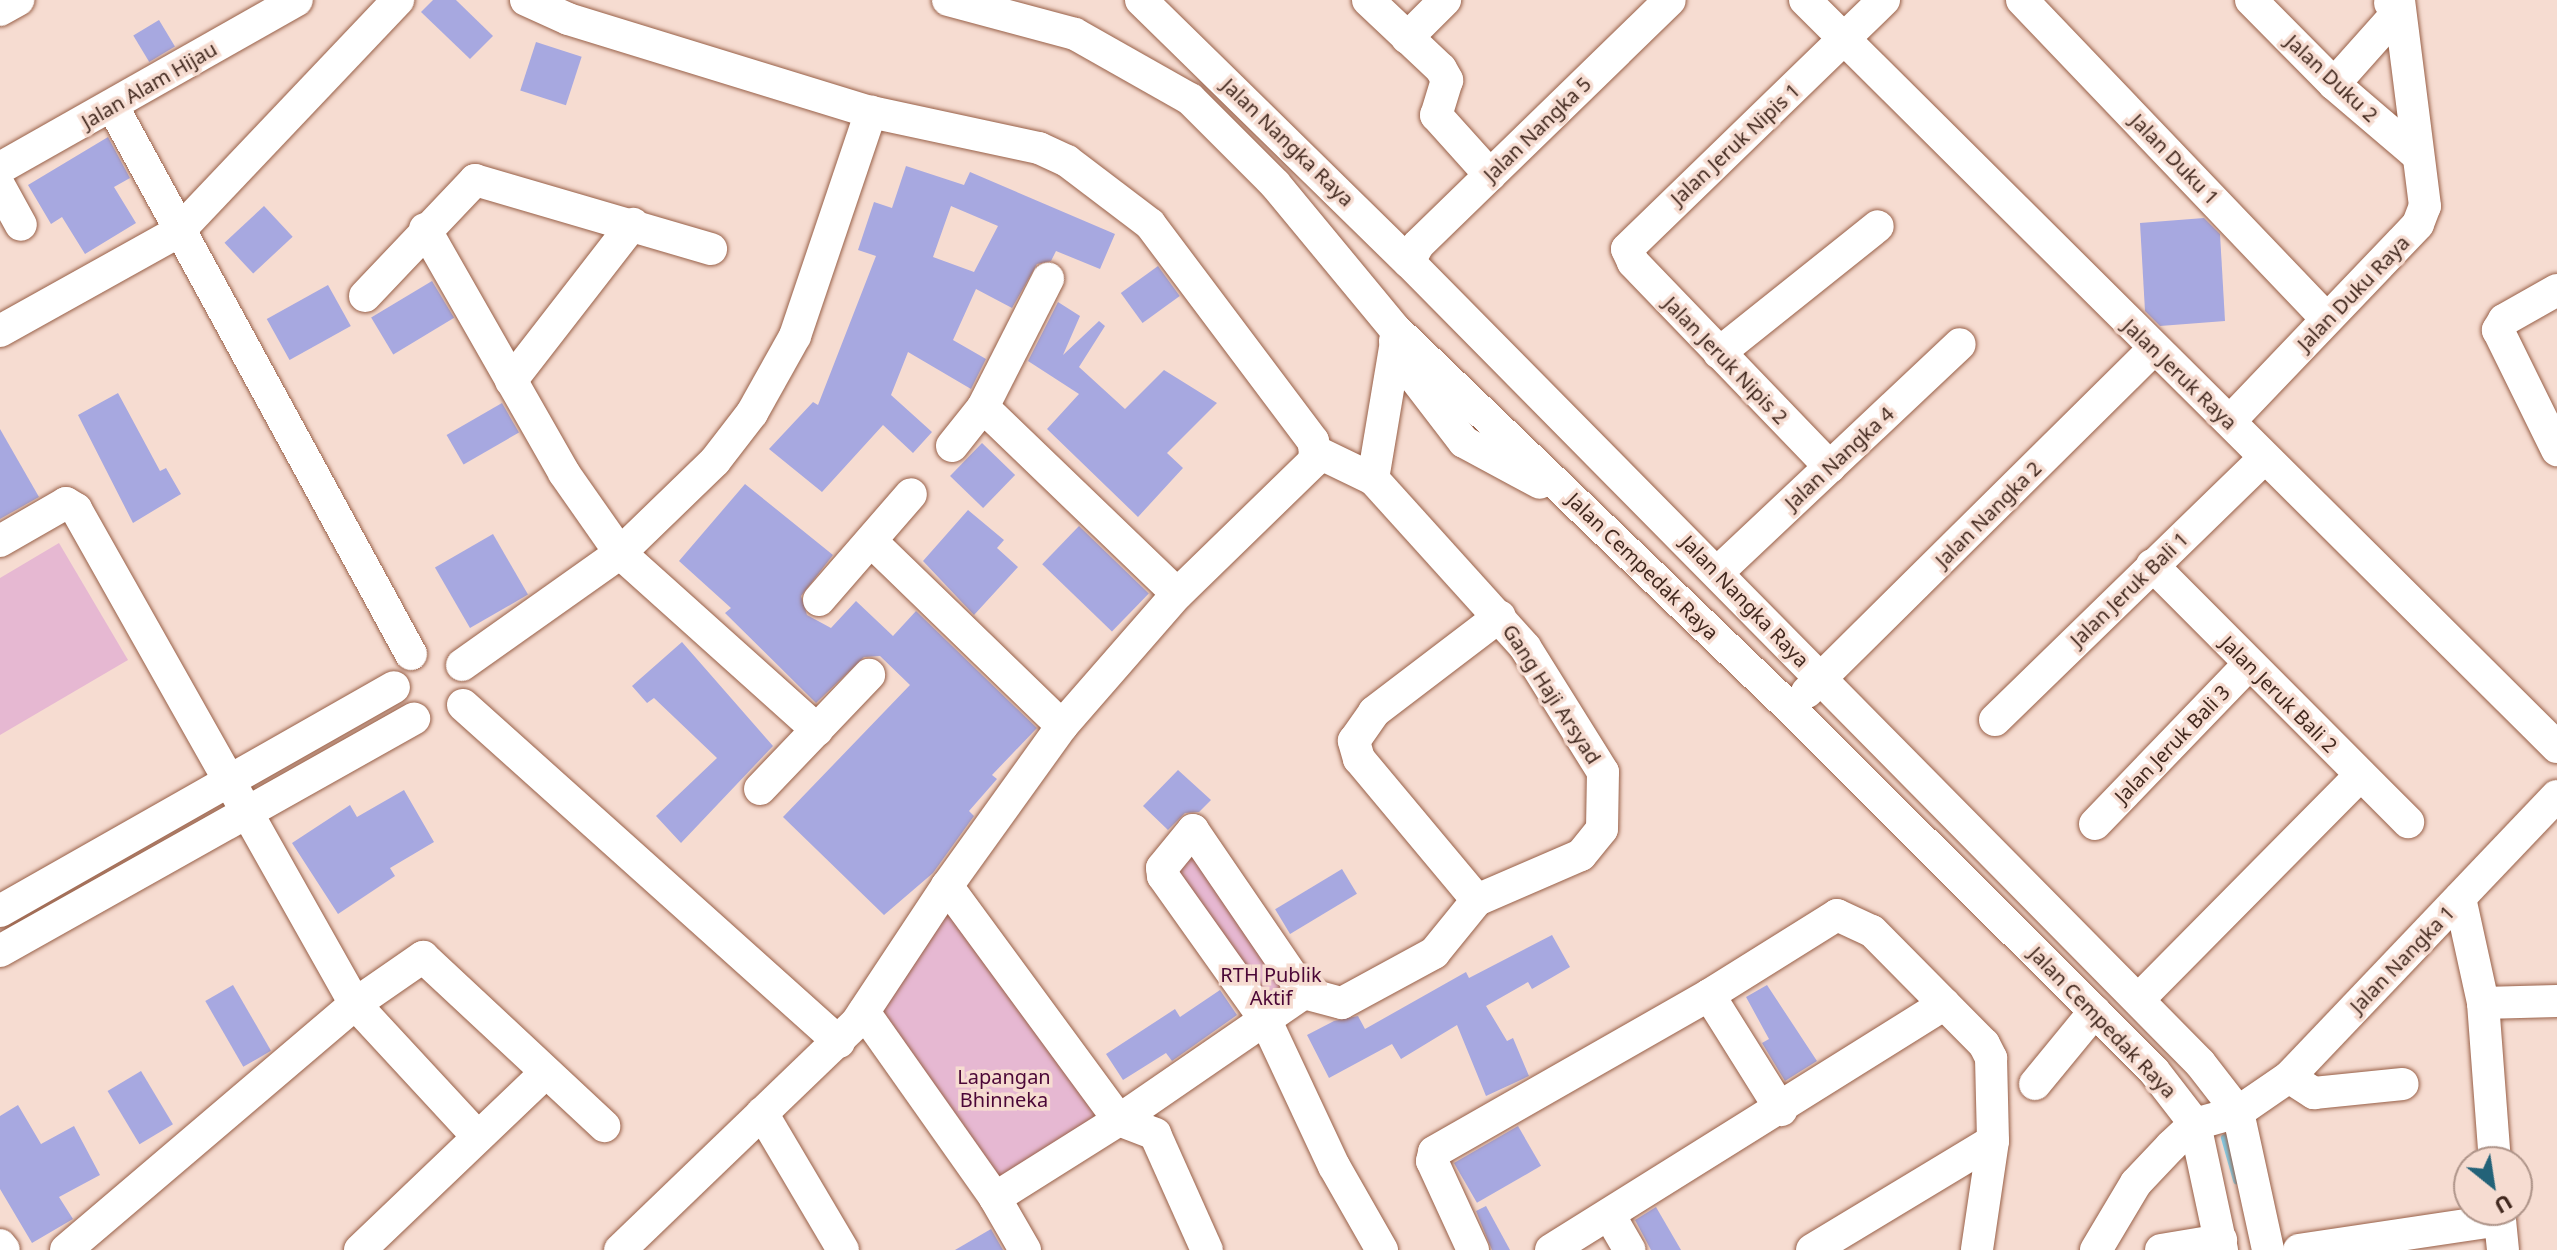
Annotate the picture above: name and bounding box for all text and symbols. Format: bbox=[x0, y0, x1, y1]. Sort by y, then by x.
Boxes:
street label: Jalan Duku 2 bbox=[2281, 29, 2383, 127]
street label: Jalan Alam Hijau bbox=[77, 37, 221, 133]
street label: Jalan Nangka 5 bbox=[1478, 72, 1596, 186]
street label: Jalan Nangka Raya bbox=[1217, 73, 1359, 211]
street label: Jalan Jeruk Nipis 1 bbox=[1665, 78, 1805, 210]
street label: Jalan Duku 1 bbox=[2126, 108, 2224, 210]
street label: Jalan Duku Raya bbox=[2292, 230, 2414, 356]
street label: Jalan Jeruk Nipis 2 bbox=[1659, 291, 1793, 429]
street label: Jalan Jeruk Raya bbox=[2118, 314, 2242, 434]
street label: Jalan Nangka 4 bbox=[1780, 401, 1898, 515]
street label: Jalan Nangka 2 bbox=[1930, 456, 2046, 572]
street label: Jalan Cempedak Raya bbox=[1562, 487, 1724, 645]
street label: Jalan Jeruk Bali 1 bbox=[2065, 527, 2193, 651]
street label: Jalan Nangka Raya bbox=[1676, 530, 1814, 672]
street label: Gang Haji Arsyad bbox=[1498, 620, 1606, 768]
street label: Jalan Jeruk Bali 2 bbox=[2216, 631, 2342, 757]
street label: Jalan Jeruk Bali 3 bbox=[2110, 680, 2234, 808]
street label: Jalan Nangka 1 bbox=[2345, 900, 2459, 1018]
street label: Jalan Cempedak Raya bbox=[2024, 941, 2182, 1103]
park label: RTH Publik Aktif bbox=[1220, 963, 1322, 1010]
park label: Lapangan Bhinneka bbox=[957, 1064, 1051, 1111]
north arrow bbox=[2453, 1146, 2533, 1226]
text: U bbox=[2489, 1188, 2519, 1222]

